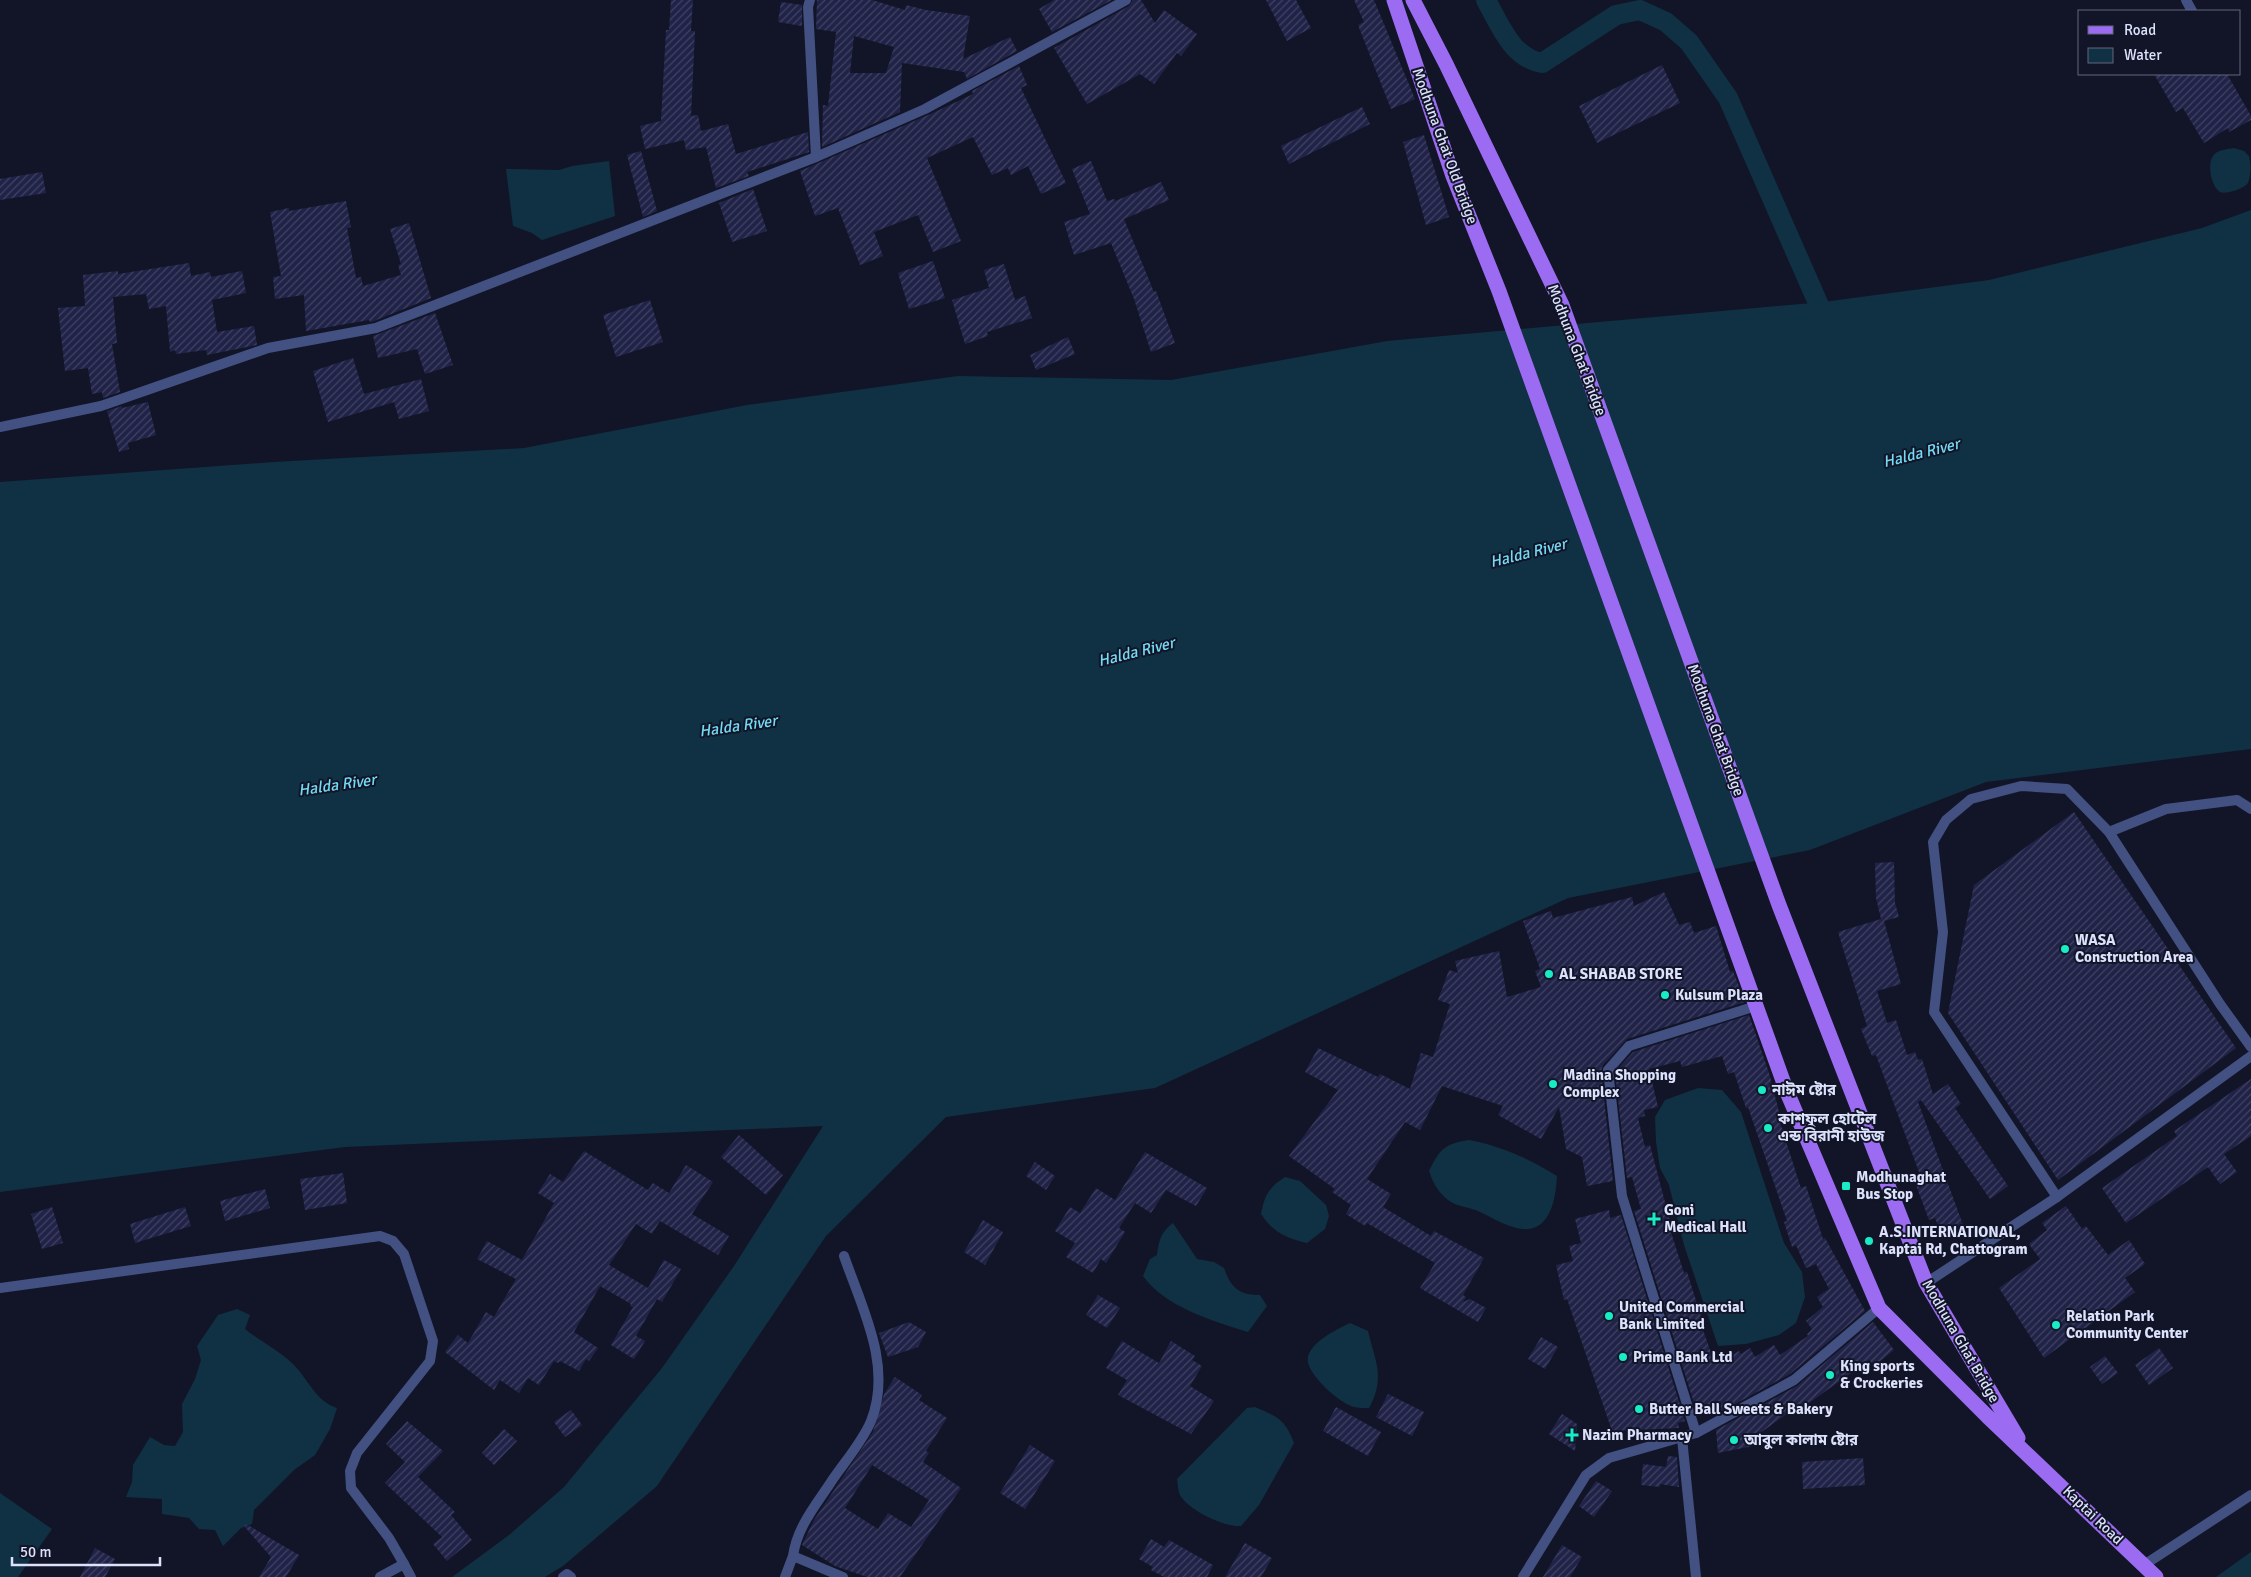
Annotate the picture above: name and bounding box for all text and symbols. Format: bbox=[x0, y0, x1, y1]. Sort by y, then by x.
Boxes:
legend bbox=[2078, 10, 2241, 75]
text: Road bbox=[2124, 21, 2156, 39]
text: Water bbox=[2124, 46, 2162, 64]
street label: Modhuna Ghat Old Bridge bbox=[1408, 66, 1482, 226]
street label: Modhuna Ghat Bridge bbox=[1544, 282, 1610, 418]
water label: Halda River bbox=[1881, 433, 1964, 472]
water label: Halda River bbox=[1488, 533, 1571, 572]
water label: Halda River bbox=[1096, 632, 1179, 671]
street label: Modhuna Ghat Bridge bbox=[1684, 662, 1748, 798]
water label: Halda River bbox=[698, 710, 780, 741]
water label: Halda River bbox=[297, 769, 379, 800]
place label: WASA Construction Area bbox=[2075, 931, 2194, 966]
marker: WASA Construction Area bbox=[2059, 943, 2071, 955]
place label: AL SHABAB STORE bbox=[1559, 965, 1683, 983]
marker: AL SHABAB STORE bbox=[1543, 968, 1555, 980]
place label: Kulsum Plaza bbox=[1675, 986, 1763, 1004]
marker: Kulsum Plaza bbox=[1659, 989, 1671, 1001]
place label: Madina Shopping Complex bbox=[1563, 1066, 1676, 1101]
marker: Madina Shopping Complex bbox=[1547, 1078, 1559, 1090]
place label: নাঈম ষ্টোর bbox=[1771, 1081, 1837, 1099]
marker: নাঈম ষ্টোর bbox=[1756, 1084, 1768, 1096]
place label: কাশফুল হোটেল এন্ড বিরানী হাউজ bbox=[1777, 1110, 1885, 1145]
marker: কাশফুল হোটেল এন্ড বিরানী হাউজ bbox=[1762, 1122, 1774, 1134]
place label: Modhunaghat Bus Stop bbox=[1856, 1168, 1946, 1203]
marker: Modhunaghat Bus Stop bbox=[1840, 1180, 1852, 1192]
place label: Goni Medical Hall bbox=[1664, 1201, 1747, 1236]
marker: Goni Medical Hall bbox=[1648, 1213, 1660, 1225]
place label: A.S.INTERNATIONAL, Kaptai Rd, Chattogram bbox=[1879, 1223, 2028, 1258]
marker: A.S.INTERNATIONAL, Kaptai Rd, Chattogram bbox=[1863, 1235, 1875, 1247]
street label: Modhuna Ghat Bridge bbox=[1918, 1276, 2004, 1406]
place label: United Commercial Bank Limited bbox=[1619, 1298, 1745, 1333]
place label: Relation Park Community Center bbox=[2066, 1307, 2188, 1342]
marker: United Commercial Bank Limited bbox=[1603, 1310, 1615, 1322]
marker: Relation Park Community Center bbox=[2050, 1319, 2062, 1331]
place label: Prime Bank Ltd bbox=[1633, 1348, 1733, 1366]
marker: Prime Bank Ltd bbox=[1617, 1351, 1629, 1363]
place label: King sports & Crockeries bbox=[1840, 1357, 1923, 1392]
marker: King sports & Crockeries bbox=[1824, 1369, 1836, 1381]
place label: Butter Ball Sweets & Bakery bbox=[1649, 1400, 1833, 1418]
marker: Butter Ball Sweets & Bakery bbox=[1633, 1403, 1645, 1415]
place label: Nazim Pharmacy bbox=[1582, 1426, 1692, 1444]
marker: Nazim Pharmacy bbox=[1566, 1429, 1578, 1441]
place label: আবুল কালাম ষ্টোর bbox=[1743, 1431, 1859, 1450]
marker: আবুল কালাম ষ্টোর bbox=[1728, 1434, 1740, 1446]
street label: Kaptai Road bbox=[2059, 1482, 2127, 1548]
scale bar bbox=[12, 1534, 160, 1566]
text: 50 m bbox=[20, 1543, 51, 1561]

